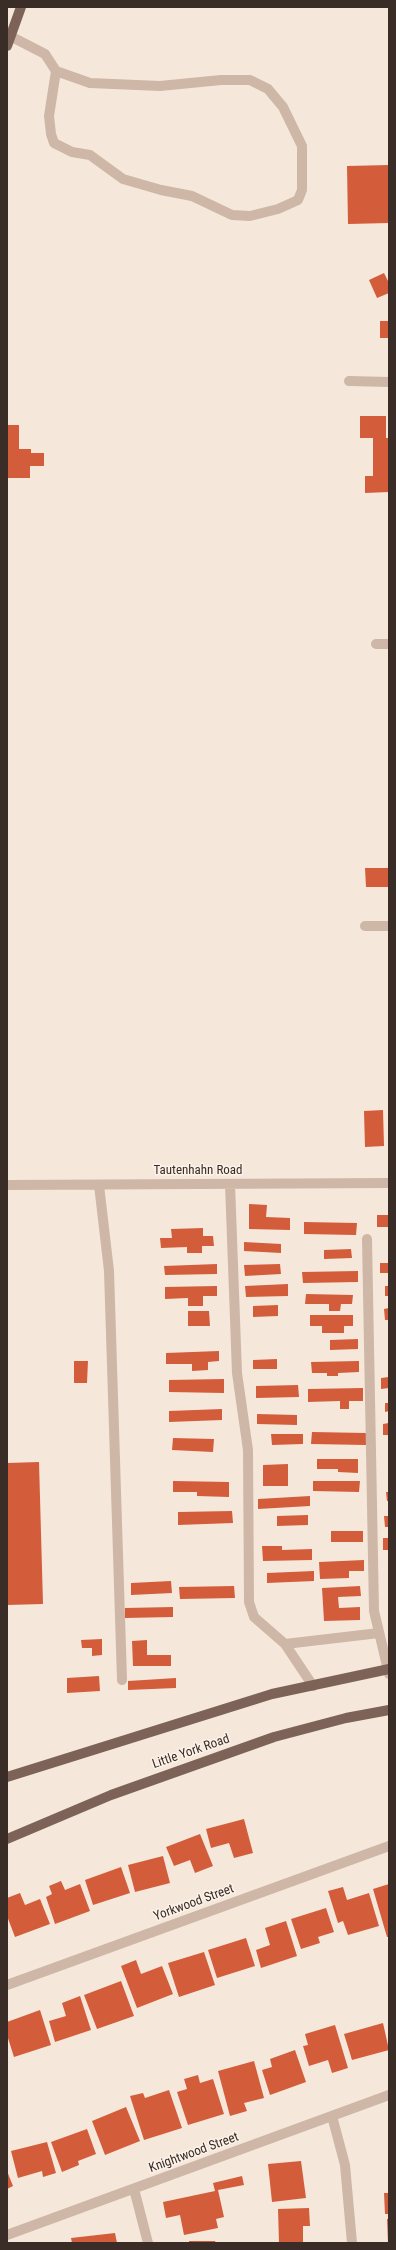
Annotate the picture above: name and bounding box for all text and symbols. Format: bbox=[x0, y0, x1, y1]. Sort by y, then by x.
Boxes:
street label: Tautenhahn Road bbox=[154, 1163, 242, 1179]
street label: Little York Road bbox=[150, 1731, 232, 1773]
street label: Yorkwood Street bbox=[152, 1881, 236, 1925]
street label: Knightwood Street bbox=[147, 2130, 241, 2176]

